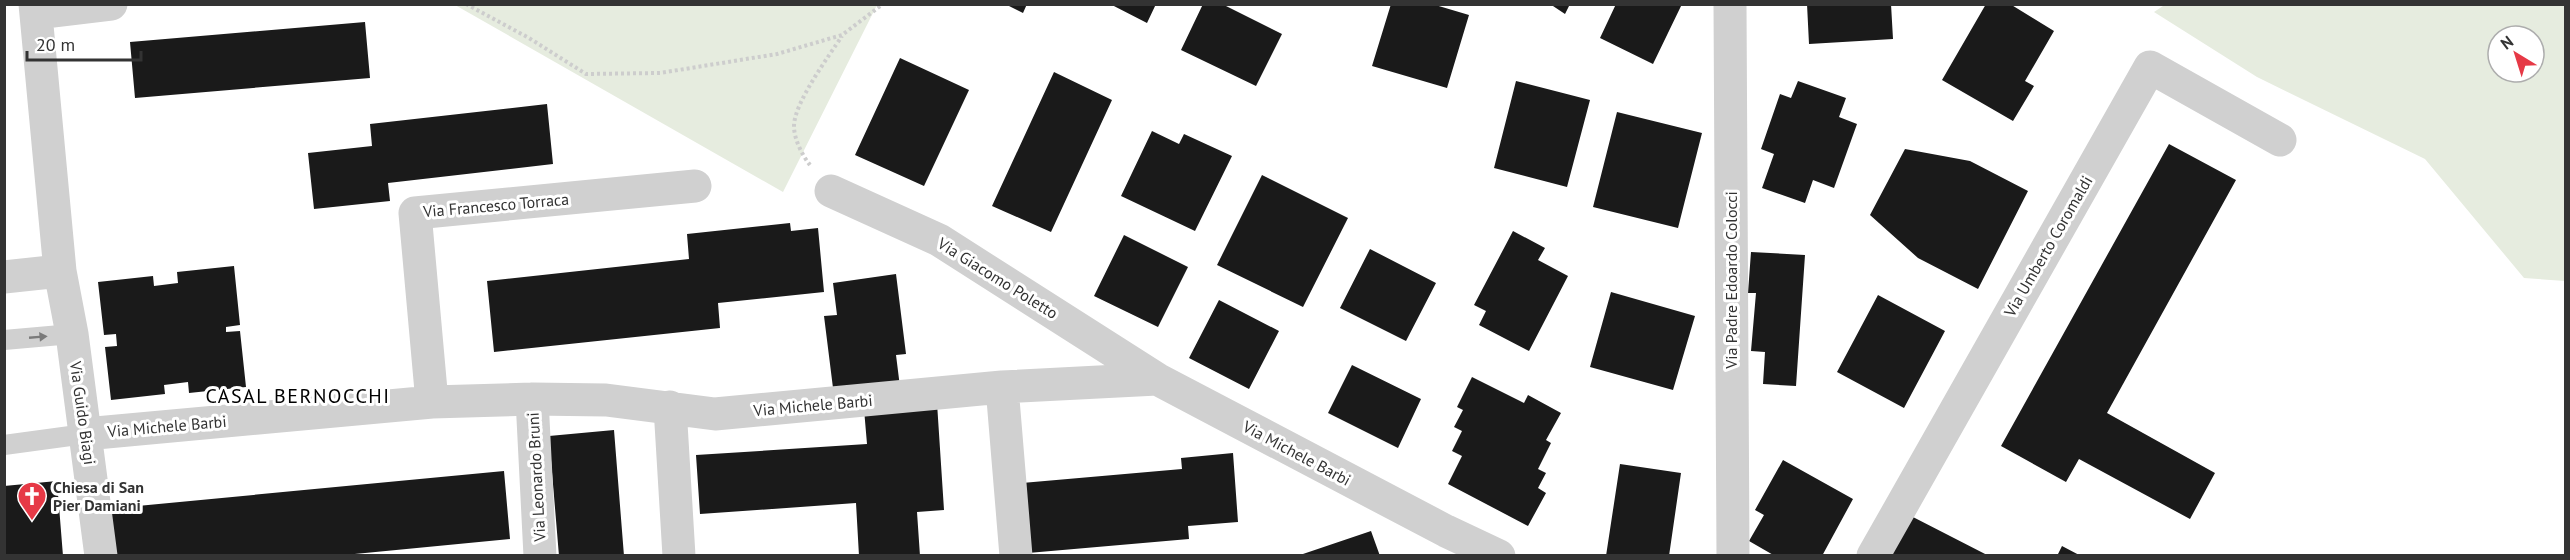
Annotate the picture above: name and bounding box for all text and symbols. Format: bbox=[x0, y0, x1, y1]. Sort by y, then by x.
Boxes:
scale bar bbox=[27, 24, 141, 62]
north arrow bbox=[2486, 24, 2546, 84]
text: N bbox=[2496, 31, 2517, 53]
text: 20 m bbox=[36, 33, 75, 56]
street label: Via Umberto Coromaldi bbox=[1999, 172, 2097, 321]
street label: Via Francesco Torraca bbox=[421, 189, 570, 221]
street label: Via Padre Edoardo Colocci bbox=[1721, 191, 1741, 370]
street label: Via Giacomo Poletto bbox=[933, 232, 1062, 323]
one-way arrow bbox=[29, 332, 48, 342]
street label: Via Guido Biagi bbox=[66, 359, 100, 466]
district label: CASAL BERNOCCHI bbox=[205, 383, 391, 409]
street label: Via Michele Barbi bbox=[752, 390, 873, 420]
street label: Via Michele Barbi bbox=[106, 411, 227, 441]
street label: Via Leonardo Bruni bbox=[523, 412, 549, 543]
street label: Via Michele Barbi bbox=[1239, 416, 1354, 490]
place label: Chiesa di San Pier Damiani bbox=[53, 477, 144, 515]
church icon: Chiesa di San Pier Damiani bbox=[16, 480, 48, 522]

